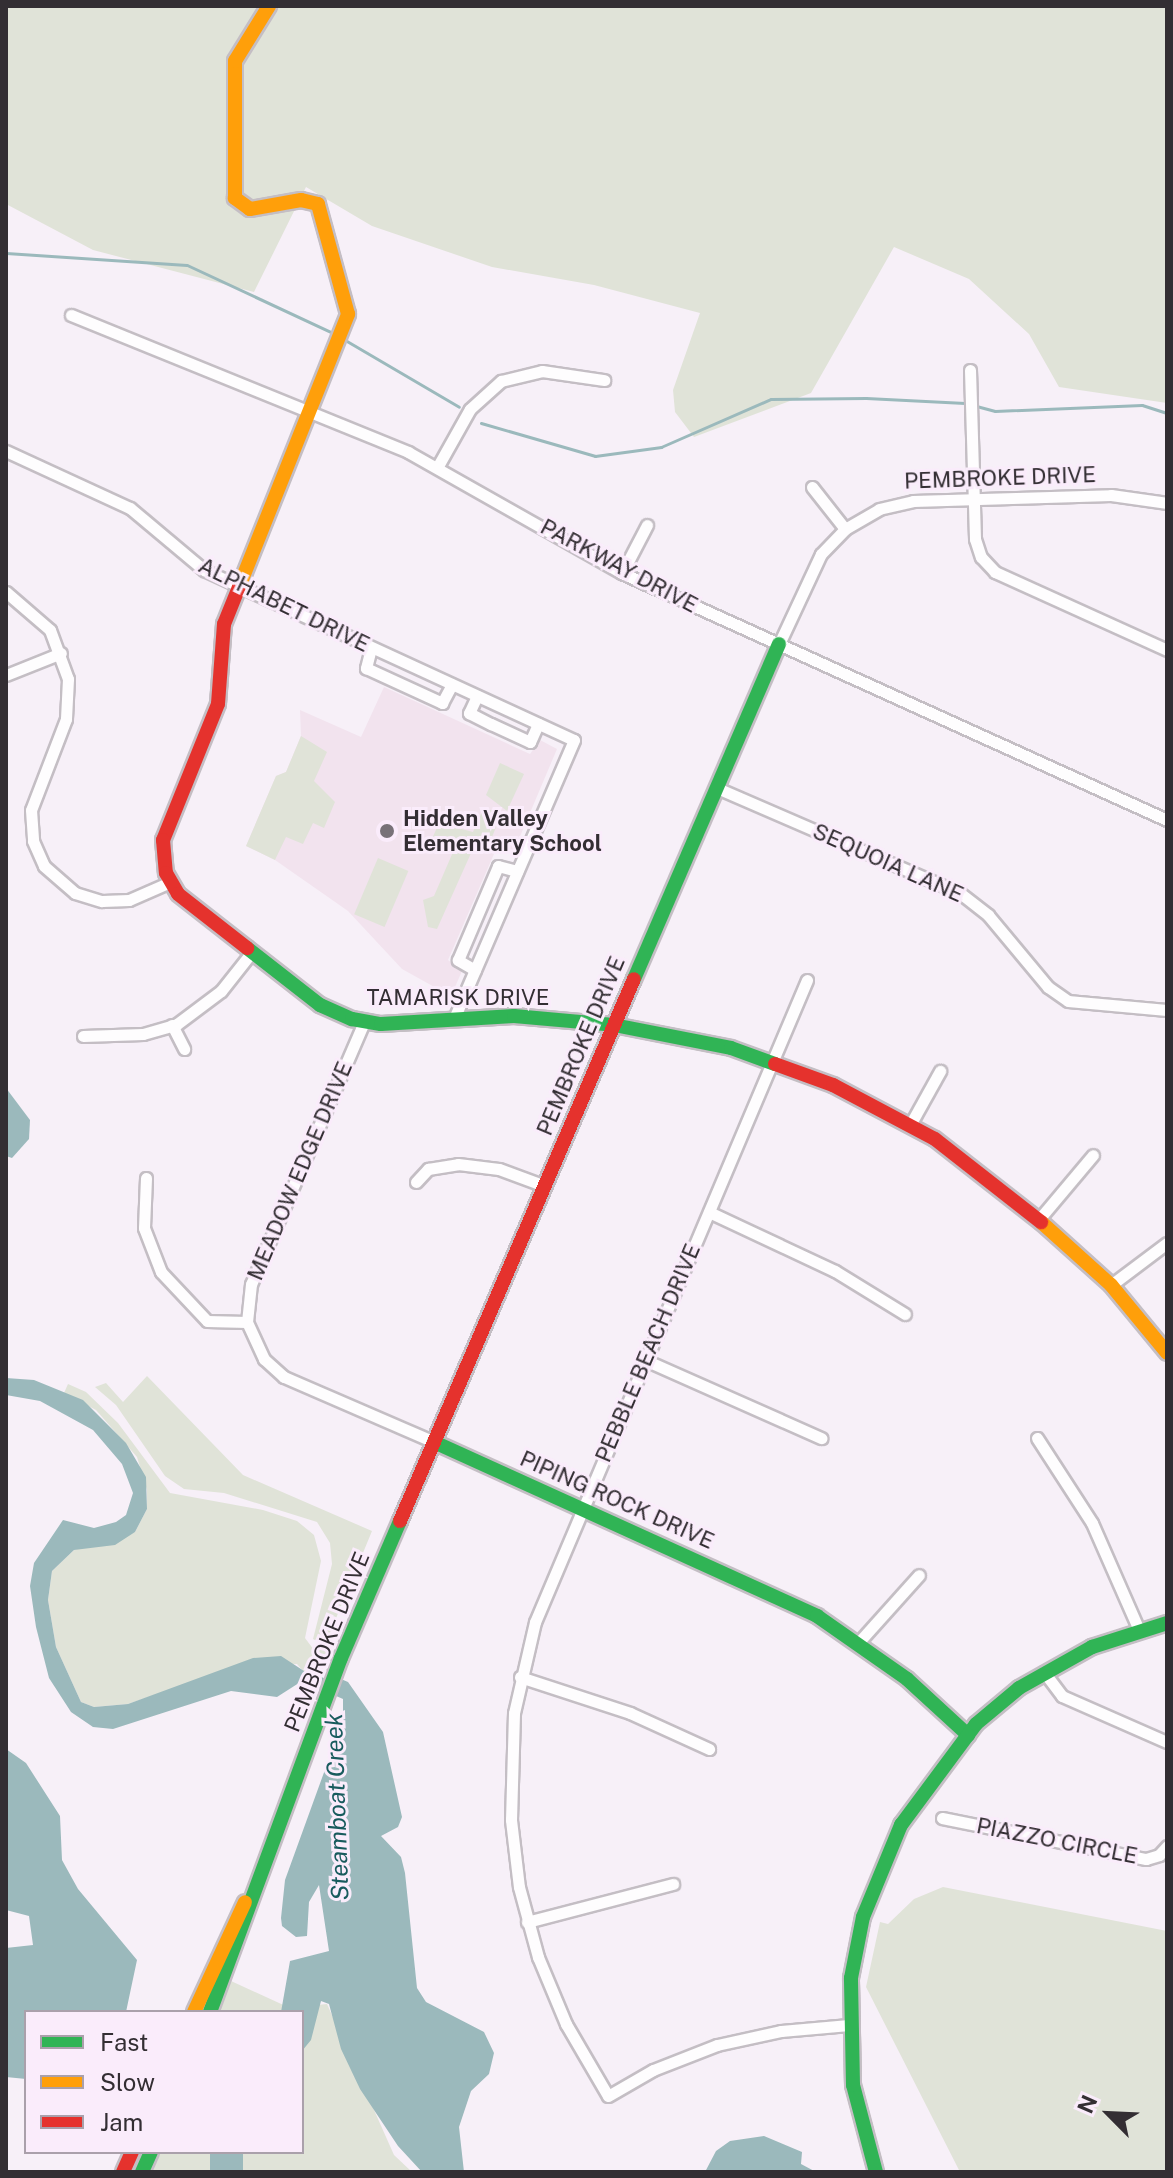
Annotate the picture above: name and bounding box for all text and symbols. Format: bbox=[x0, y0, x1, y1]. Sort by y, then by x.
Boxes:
street label: PEMBROKE DRIVE bbox=[904, 461, 1096, 495]
street label: PARKWAY DRIVE bbox=[536, 513, 702, 619]
street label: ALPHABET DRIVE bbox=[194, 552, 374, 658]
place label: Hidden Valley Elementary School bbox=[403, 805, 602, 856]
street label: SEQUOIA LANE bbox=[809, 818, 967, 908]
marker: Hidden Valley Elementary School bbox=[378, 822, 396, 840]
street label: PEMBROKE DRIVE bbox=[531, 953, 631, 1139]
street label: TAMARISK DRIVE bbox=[367, 985, 549, 1011]
street label: MEADOW EDGE DRIVE bbox=[242, 1058, 358, 1284]
street label: PEBBLE BEACH DRIVE bbox=[590, 1240, 706, 1466]
street label: PIPING ROCK DRIVE bbox=[516, 1445, 718, 1555]
street label: PEMBROKE DRIVE bbox=[279, 1548, 375, 1736]
water label: Steamboat Creek bbox=[319, 1713, 355, 1901]
street label: PIAZZO CIRCLE bbox=[974, 1812, 1140, 1870]
legend bbox=[24, 2010, 304, 2154]
text: Fast bbox=[100, 2028, 148, 2056]
text: Slow bbox=[100, 2068, 155, 2096]
north arrow bbox=[1069, 2074, 1149, 2154]
text: N bbox=[1072, 2091, 1102, 2117]
text: Jam bbox=[100, 2108, 143, 2136]

